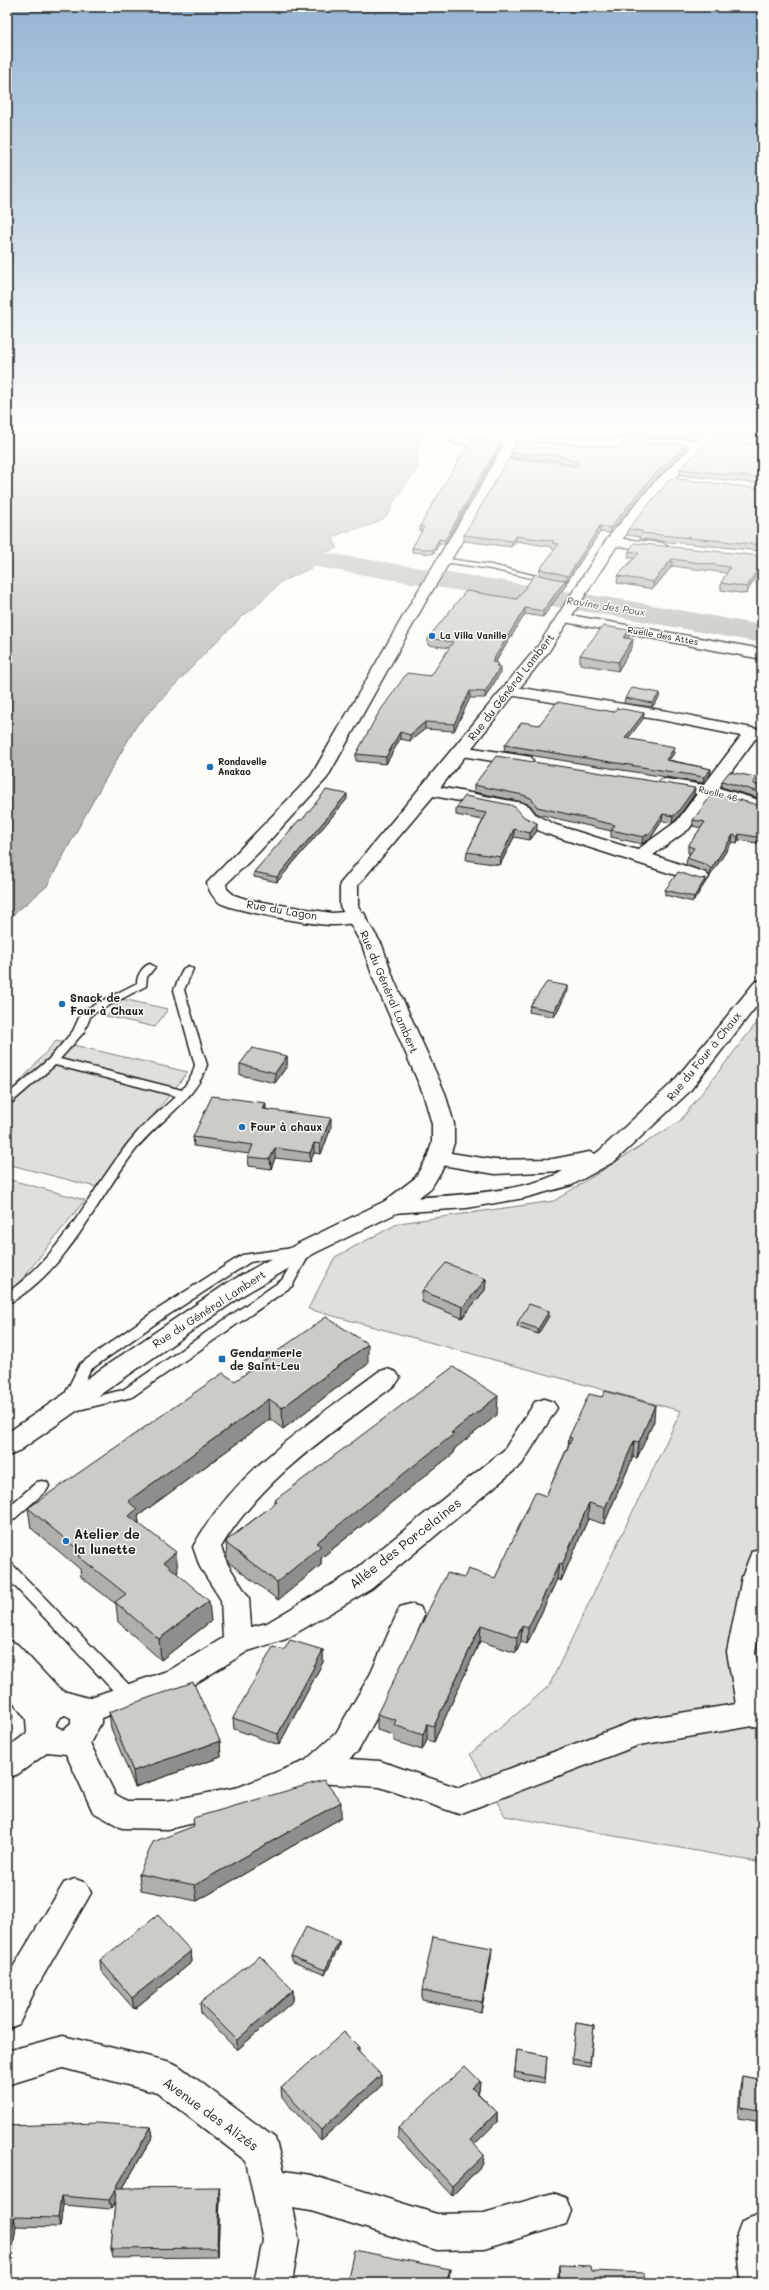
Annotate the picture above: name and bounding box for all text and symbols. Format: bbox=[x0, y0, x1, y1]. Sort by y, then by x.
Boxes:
water label: Ravine des Poux bbox=[566, 593, 646, 619]
street label: Ruelle des Attes bbox=[627, 624, 699, 647]
place label: La Villa Vanille bbox=[440, 630, 507, 641]
street label: Rue du Général Lambert bbox=[464, 630, 557, 743]
marker: La Villa Vanille bbox=[427, 631, 437, 641]
place label: Rondavelle Anakao bbox=[218, 756, 267, 777]
marker: Rondavelle Anakao bbox=[205, 762, 215, 772]
street label: Ruelle 46 bbox=[697, 783, 739, 804]
street label: Rue du Lagon bbox=[246, 896, 319, 923]
street label: Rue du Général Lambert bbox=[357, 928, 422, 1056]
place label: Snack de Four à Chaux bbox=[70, 990, 144, 1018]
marker: Snack de Four à Chaux bbox=[57, 999, 67, 1009]
street label: Rue du Four à Chaux bbox=[663, 1008, 744, 1103]
place label: Four à chaux bbox=[250, 1119, 322, 1134]
marker: Four à chaux bbox=[237, 1122, 247, 1132]
street label: Rue du Général Lambert bbox=[149, 1266, 268, 1351]
place label: Gendarmerie de Saint-Leu bbox=[230, 1345, 303, 1373]
marker: Gendarmerie de Saint-Leu bbox=[217, 1354, 227, 1364]
street label: Allée des Porcelaines bbox=[345, 1494, 464, 1592]
place label: Atelier de la lunette bbox=[74, 1525, 140, 1557]
marker: Atelier de la lunette bbox=[61, 1536, 71, 1546]
street label: Avenue des Alizés bbox=[160, 2073, 262, 2154]

